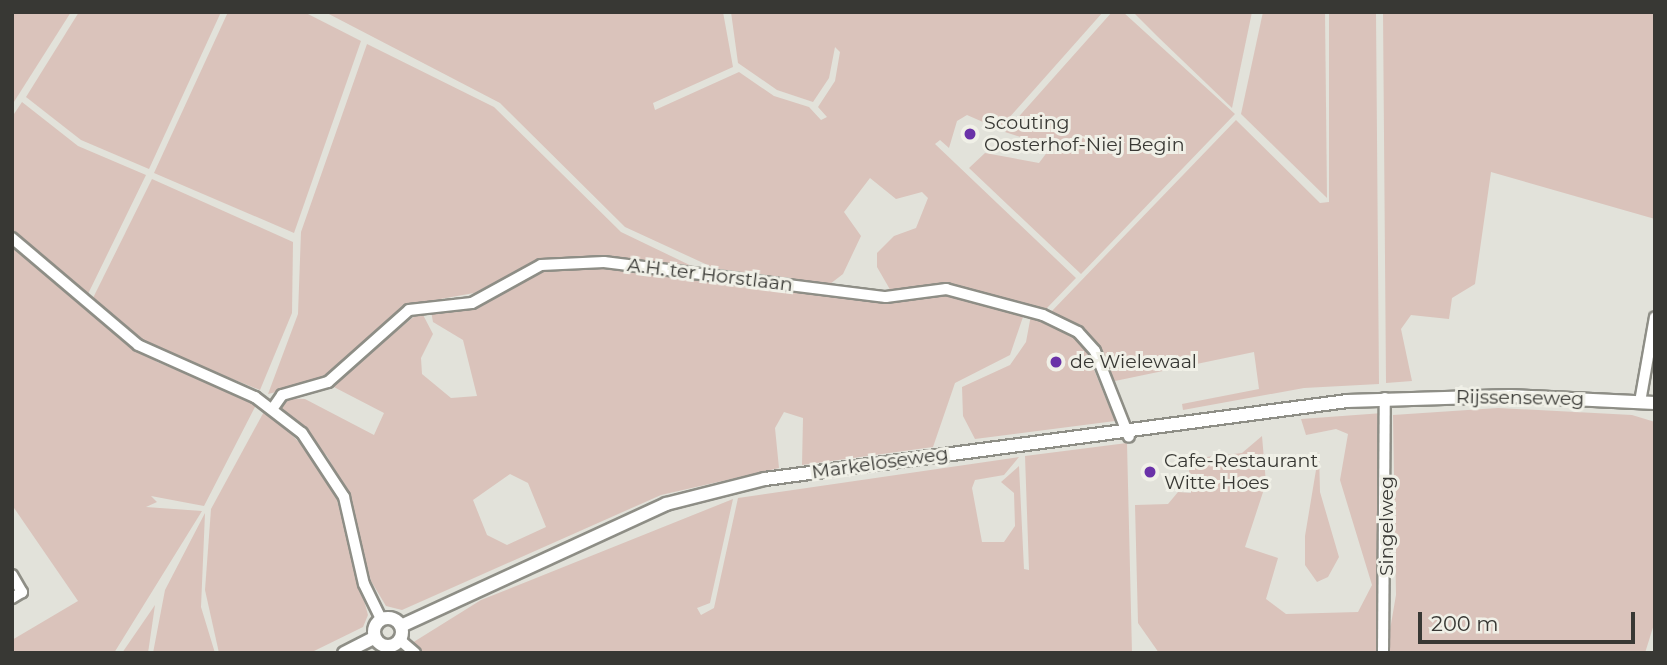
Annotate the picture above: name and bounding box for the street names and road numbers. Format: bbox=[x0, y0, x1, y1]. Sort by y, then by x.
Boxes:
street label: A.H. ter Horstlaan bbox=[626, 254, 794, 296]
street label: Rijssenseweg bbox=[1456, 385, 1584, 411]
street label: Markeloseweg bbox=[810, 442, 950, 484]
street label: Singelweg bbox=[1376, 476, 1398, 576]

